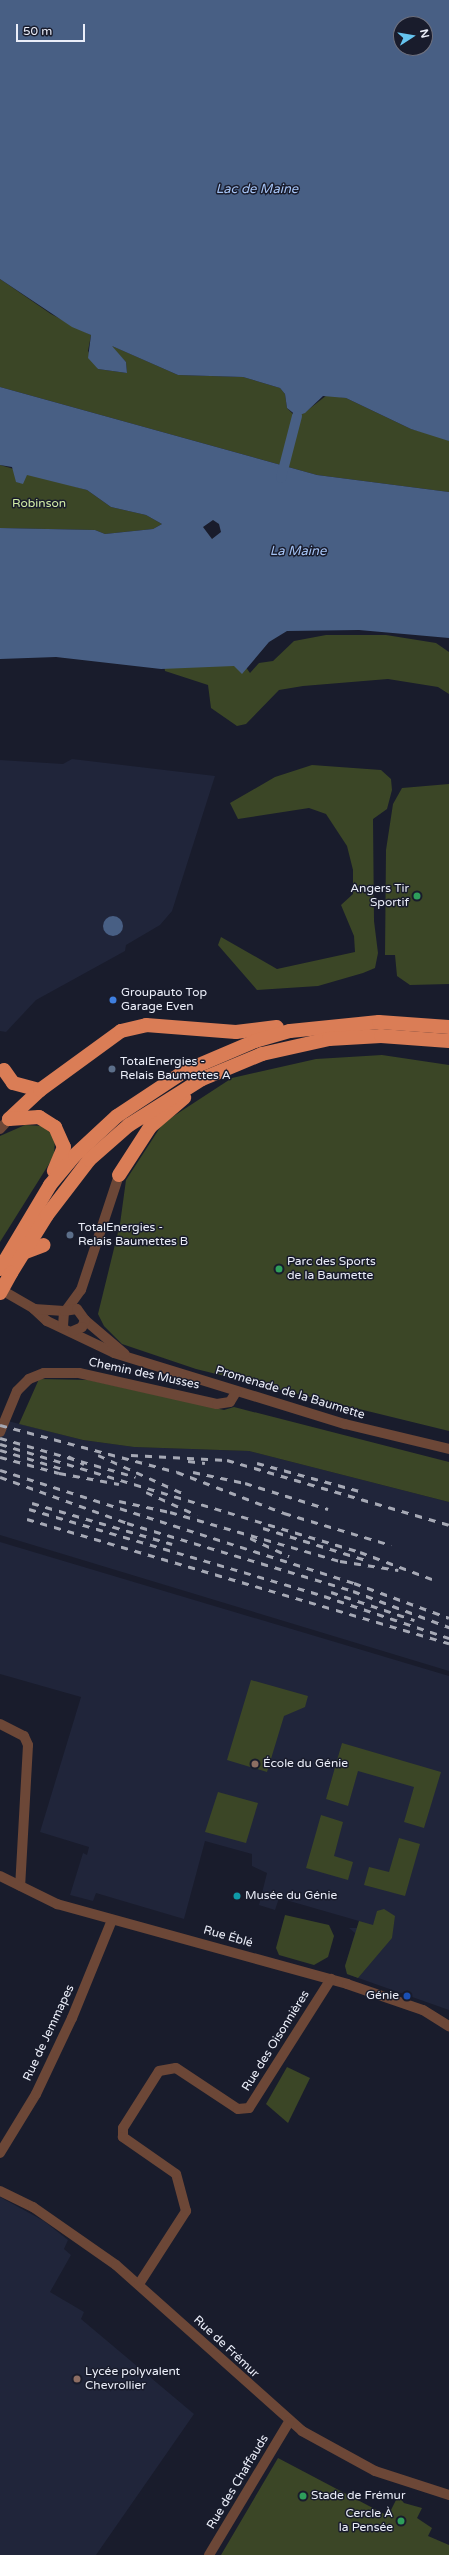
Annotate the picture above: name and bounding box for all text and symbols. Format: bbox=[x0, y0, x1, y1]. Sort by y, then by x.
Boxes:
scale bar bbox=[18, 16, 87, 42]
north arrow bbox=[393, 16, 433, 56]
text: 50 m bbox=[23, 24, 52, 38]
text: N bbox=[417, 28, 432, 39]
water label: Lac de Maine bbox=[216, 181, 298, 197]
park label: Robinson bbox=[12, 497, 66, 511]
water label: La Maine bbox=[270, 543, 326, 559]
place label: Angers Tir Sportif bbox=[350, 882, 409, 910]
marker: Angers Tir Sportif bbox=[412, 891, 422, 901]
place label: Groupauto Top Garage Even bbox=[121, 986, 207, 1014]
marker: Groupauto Top Garage Even bbox=[108, 995, 118, 1005]
place label: TotalEnergies - Relais Baumettes A bbox=[120, 1055, 231, 1083]
marker: TotalEnergies - Relais Baumettes A bbox=[107, 1064, 117, 1074]
place label: TotalEnergies - Relais Baumettes B bbox=[78, 1221, 188, 1249]
marker: TotalEnergies - Relais Baumettes B bbox=[65, 1230, 75, 1240]
place label: Parc des Sports de la Baumette bbox=[287, 1255, 376, 1283]
marker: Parc des Sports de la Baumette bbox=[274, 1264, 284, 1274]
street label: Chemin des Musses bbox=[87, 1355, 201, 1393]
street label: Promenade de la Baumette bbox=[214, 1363, 366, 1423]
place label: École du Génie bbox=[263, 1757, 348, 1771]
marker: École du Génie bbox=[250, 1759, 260, 1769]
place label: Musée du Génie bbox=[245, 1889, 337, 1903]
marker: Musée du Génie bbox=[232, 1891, 242, 1901]
street label: Rue Éblé bbox=[202, 1923, 254, 1951]
street label: Rue de Jemmapes bbox=[20, 1983, 78, 2083]
street label: Rue des Oisonnières bbox=[239, 1988, 313, 2094]
place label: Génie bbox=[366, 1989, 399, 2003]
marker: Génie bbox=[402, 1991, 412, 2001]
street label: Rue de Frémur bbox=[190, 2313, 262, 2381]
place label: Lycée polyvalent Chevrollier bbox=[85, 2365, 180, 2393]
marker: Lycée polyvalent Chevrollier bbox=[72, 2374, 82, 2384]
street label: Rue des Chaffauds bbox=[204, 2432, 272, 2532]
place label: Stade de Frémur bbox=[311, 2489, 405, 2503]
marker: Stade de Frémur bbox=[298, 2491, 308, 2501]
place label: Cercle À la Pensée bbox=[339, 2507, 393, 2535]
marker: Cercle À la Pensée bbox=[396, 2516, 406, 2526]

